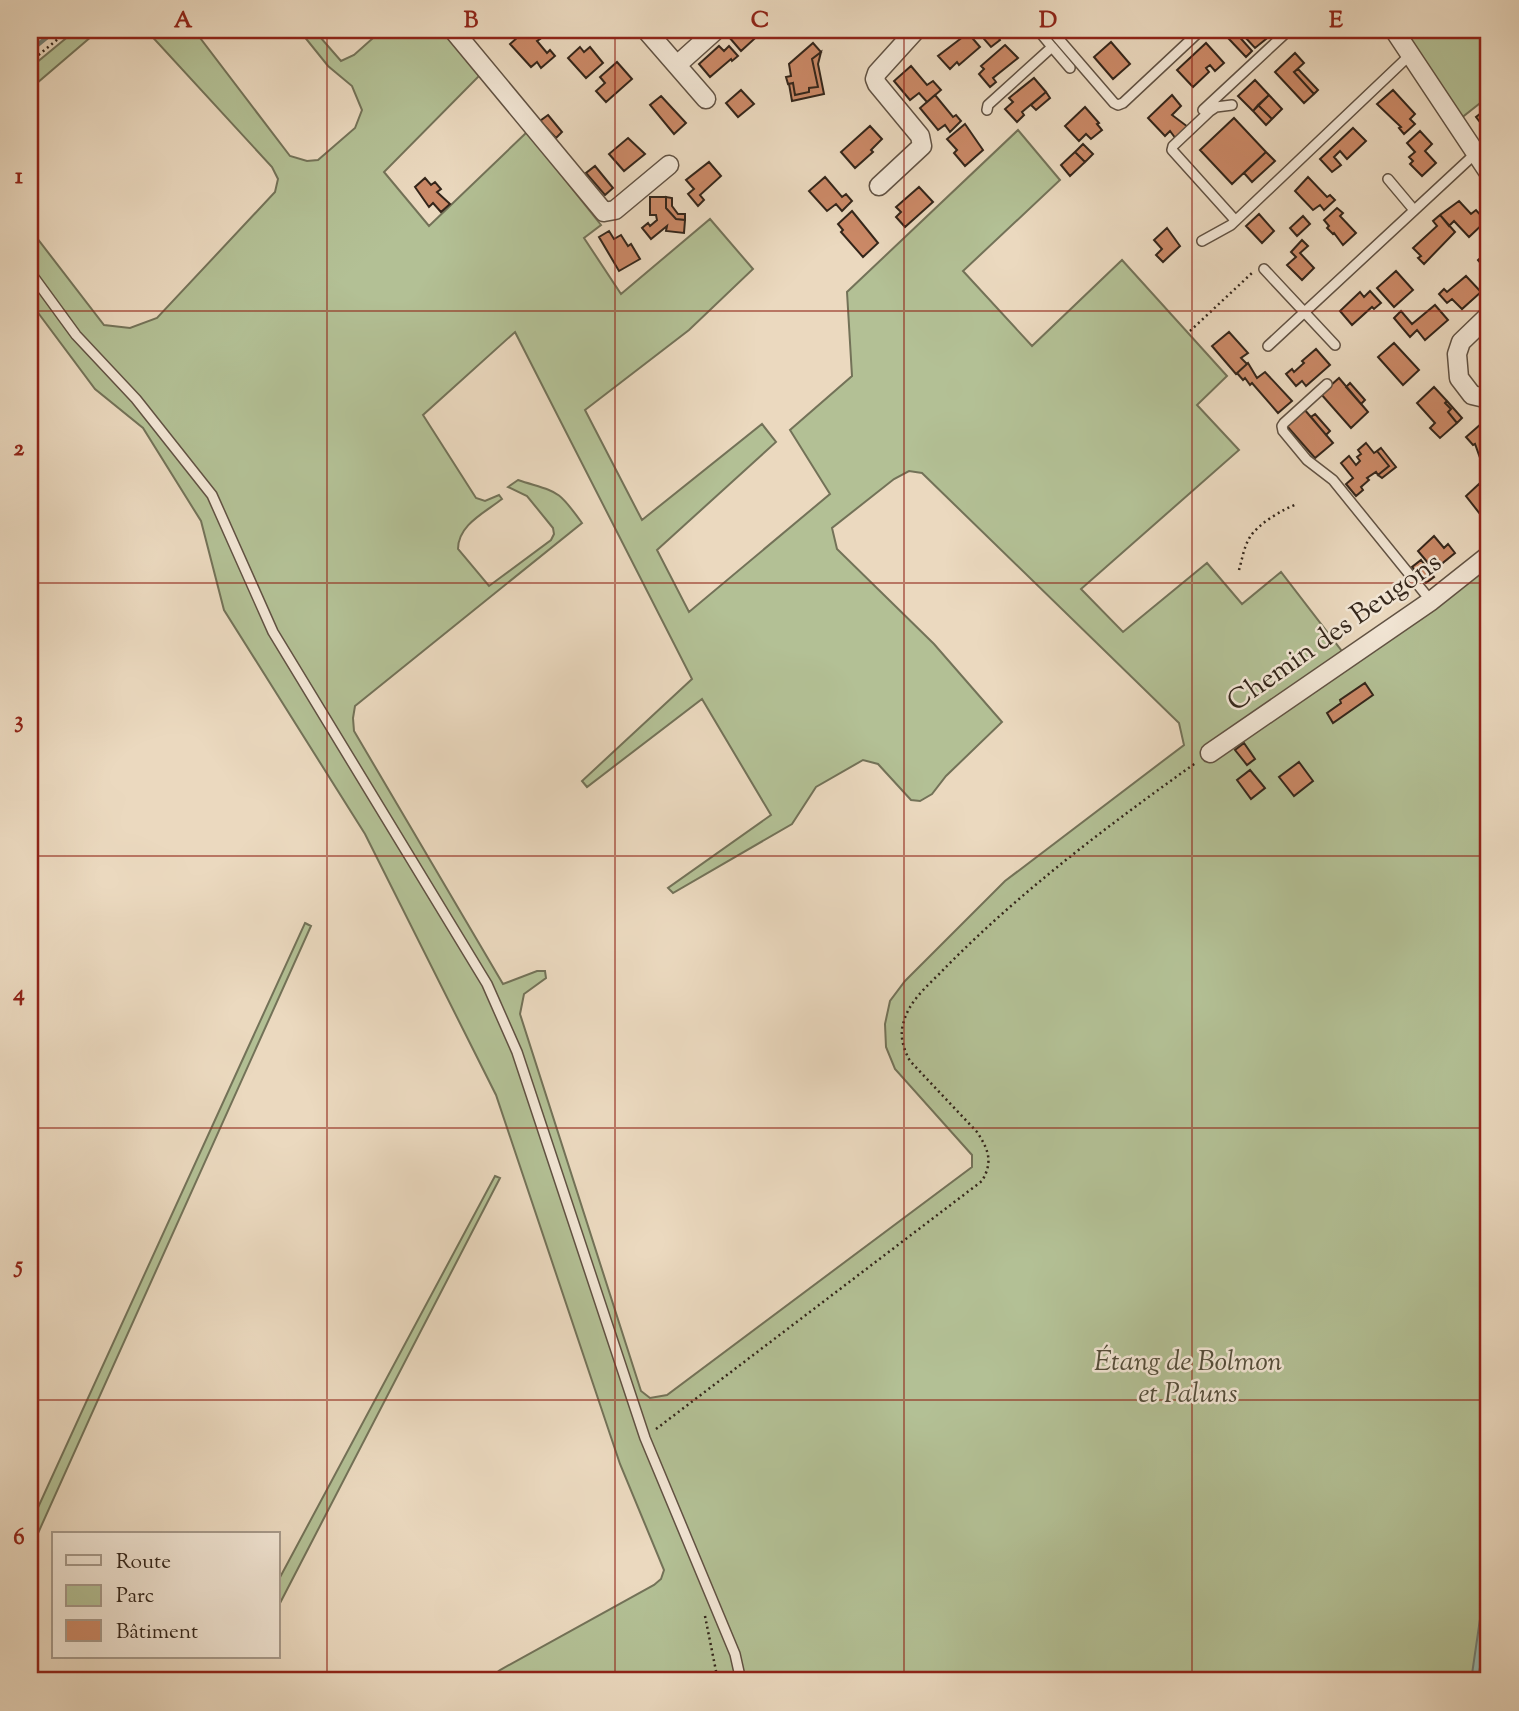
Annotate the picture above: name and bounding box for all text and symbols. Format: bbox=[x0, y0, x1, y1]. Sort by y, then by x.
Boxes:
text: A bbox=[174, 5, 193, 38]
text: B bbox=[464, 5, 479, 38]
text: C bbox=[751, 5, 769, 38]
text: D bbox=[1039, 5, 1057, 38]
text: E bbox=[1329, 5, 1343, 38]
text: 1 bbox=[15, 161, 23, 194]
text: 2 bbox=[14, 433, 25, 466]
street label: Chemin des Beugons bbox=[1219, 544, 1451, 722]
text: 3 bbox=[14, 705, 24, 738]
text: 4 bbox=[12, 978, 25, 1011]
text: 5 bbox=[13, 1250, 23, 1283]
park label: Étang de Bolmon et Paluns bbox=[1094, 1343, 1282, 1415]
text: 6 bbox=[13, 1522, 25, 1555]
legend bbox=[52, 1532, 280, 1658]
text: Route bbox=[116, 1548, 171, 1578]
text: Parc bbox=[116, 1582, 154, 1612]
text: Bâtiment bbox=[116, 1618, 198, 1648]

